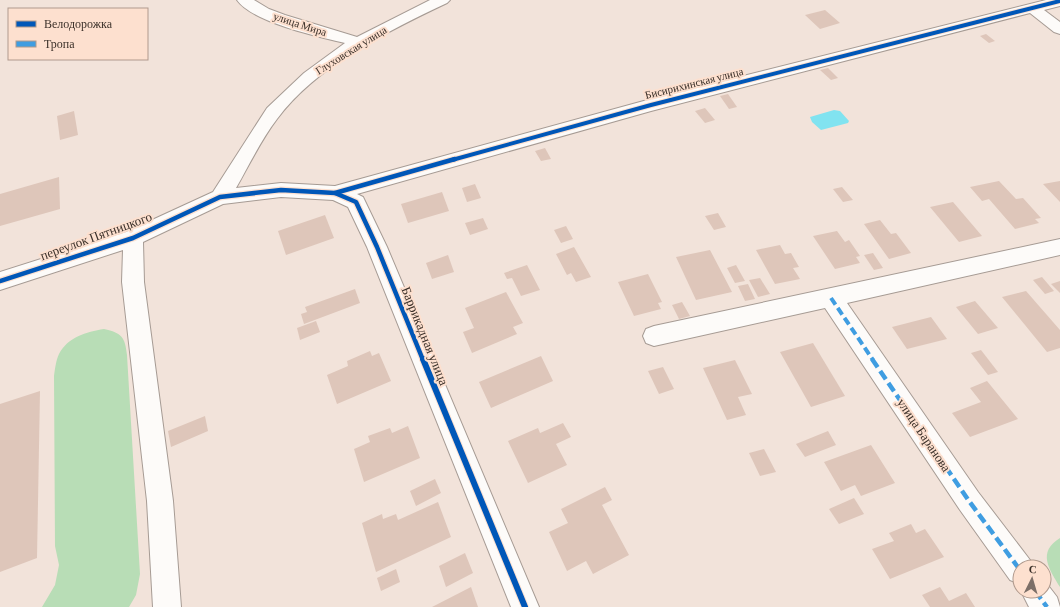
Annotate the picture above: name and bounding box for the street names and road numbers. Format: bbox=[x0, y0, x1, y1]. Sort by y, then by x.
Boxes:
street label: улица Мира bbox=[272, 10, 328, 38]
street label: Глуховская улица bbox=[313, 23, 389, 77]
street label: Бисирихинская улица bbox=[644, 65, 744, 101]
street label: переулок Пятницкого bbox=[38, 209, 154, 263]
street label: Баррикадная улица bbox=[398, 285, 452, 388]
street label: улица Баранова bbox=[894, 395, 954, 475]

